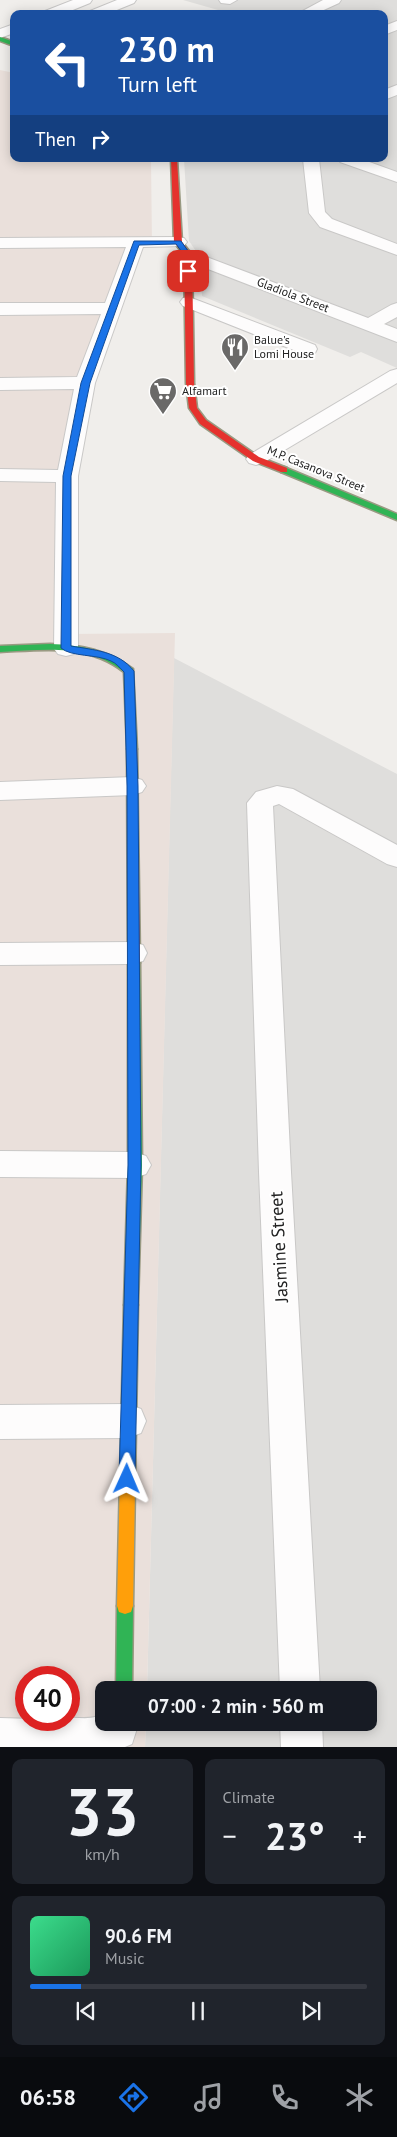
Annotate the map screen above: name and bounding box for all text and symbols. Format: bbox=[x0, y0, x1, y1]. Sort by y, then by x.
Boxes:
text: 230 m bbox=[118, 26, 215, 72]
icon: left bbox=[35, 30, 100, 95]
text: Turn left bbox=[118, 70, 197, 98]
icon: right bbox=[86, 125, 114, 153]
text: Then bbox=[35, 127, 76, 151]
pin bbox=[167, 250, 209, 292]
icon: arrive bbox=[174, 257, 202, 285]
street label: Gladiola Street bbox=[255, 274, 331, 315]
restaurant icon: Balue's Lomi House bbox=[220, 332, 250, 371]
place label: Balue's Lomi House bbox=[254, 332, 314, 361]
supermarket icon: Alfamart bbox=[148, 376, 178, 415]
place label: Alfamart bbox=[182, 383, 227, 398]
street label: M.P. Casanova Street bbox=[265, 442, 367, 495]
street label: Jasmine Street bbox=[264, 1191, 293, 1304]
position arrow bbox=[100, 1452, 152, 1504]
speed limit sign: 40 bbox=[15, 1666, 80, 1731]
text: 07:00 · 2 min · 560 m bbox=[148, 1694, 324, 1718]
text: 33 bbox=[65, 1769, 139, 1853]
text: Climate bbox=[223, 1787, 275, 1807]
text: 23° bbox=[265, 1811, 325, 1860]
text: − bbox=[223, 1817, 237, 1854]
text: + bbox=[353, 1817, 367, 1854]
text: km/h bbox=[85, 1844, 120, 1864]
text: 90.6 FM bbox=[105, 1924, 172, 1948]
text: Music bbox=[105, 1948, 145, 1968]
icon: previous bbox=[72, 1997, 100, 2025]
icon: pause bbox=[184, 1997, 212, 2025]
icon: next bbox=[297, 1997, 325, 2025]
icon: directions bbox=[116, 2080, 151, 2115]
icon: music bbox=[191, 2080, 226, 2115]
icon: phone bbox=[267, 2080, 302, 2115]
icon: climate bbox=[342, 2080, 377, 2115]
text: 06:58 bbox=[20, 2083, 76, 2111]

